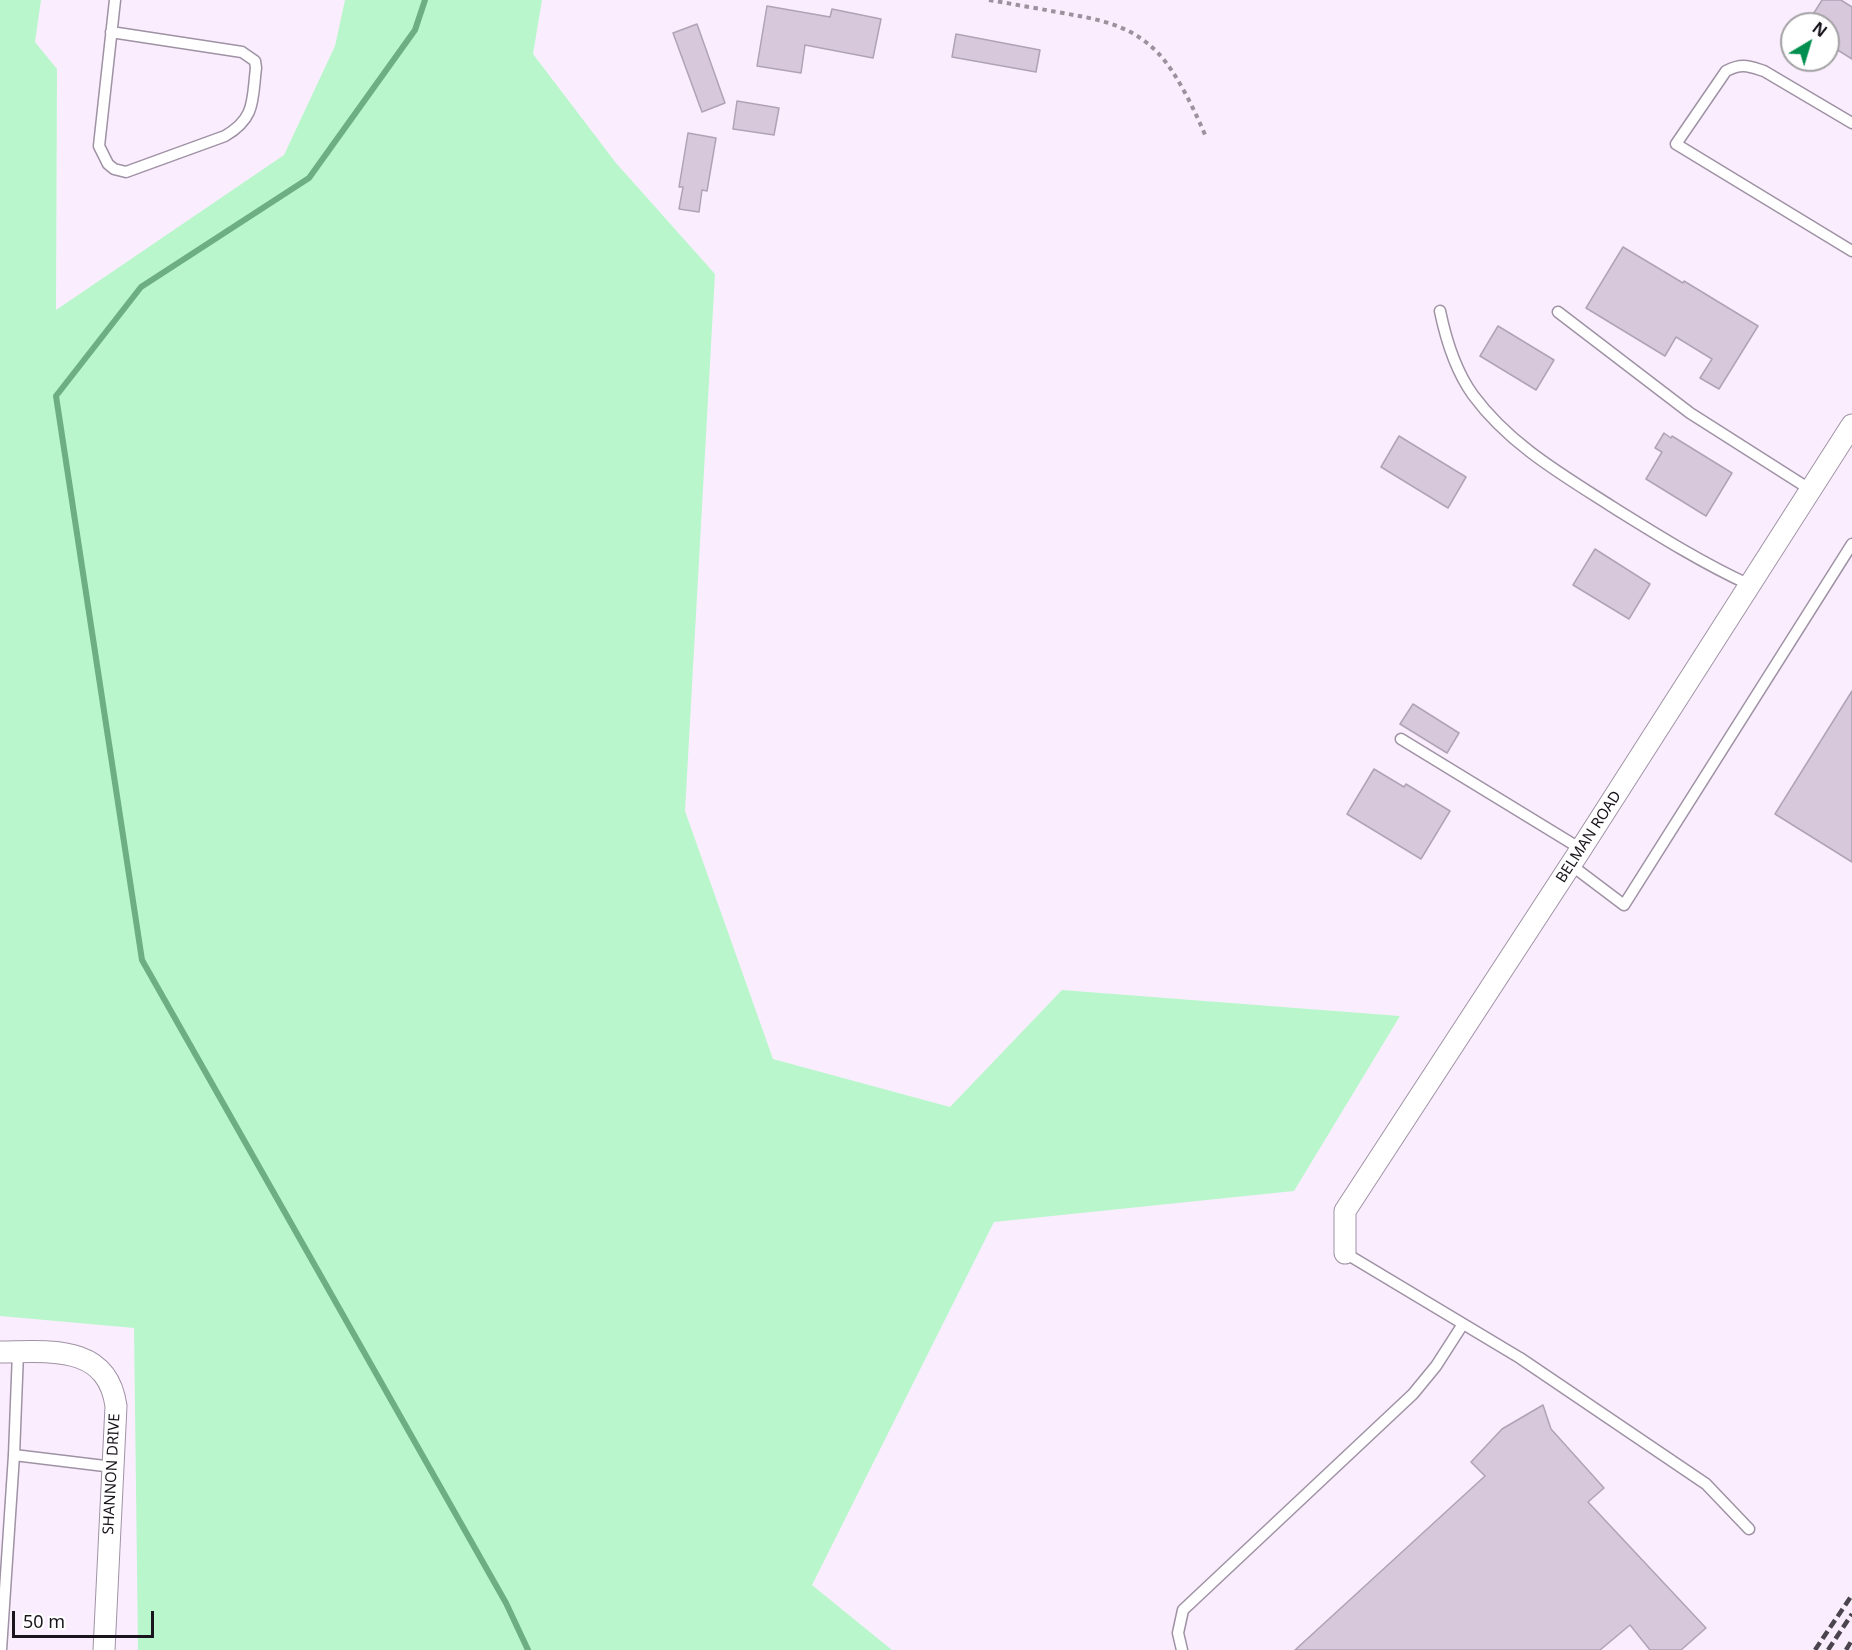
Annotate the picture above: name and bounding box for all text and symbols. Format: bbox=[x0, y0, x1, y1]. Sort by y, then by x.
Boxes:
north arrow bbox=[1780, 12, 1840, 72]
text: N bbox=[1808, 17, 1832, 42]
street label: BELMAN ROAD bbox=[1553, 788, 1625, 886]
street label: SHANNON DRIVE bbox=[100, 1413, 124, 1535]
scale bar bbox=[15, 1599, 158, 1637]
text: 50 m bbox=[23, 1609, 65, 1633]

